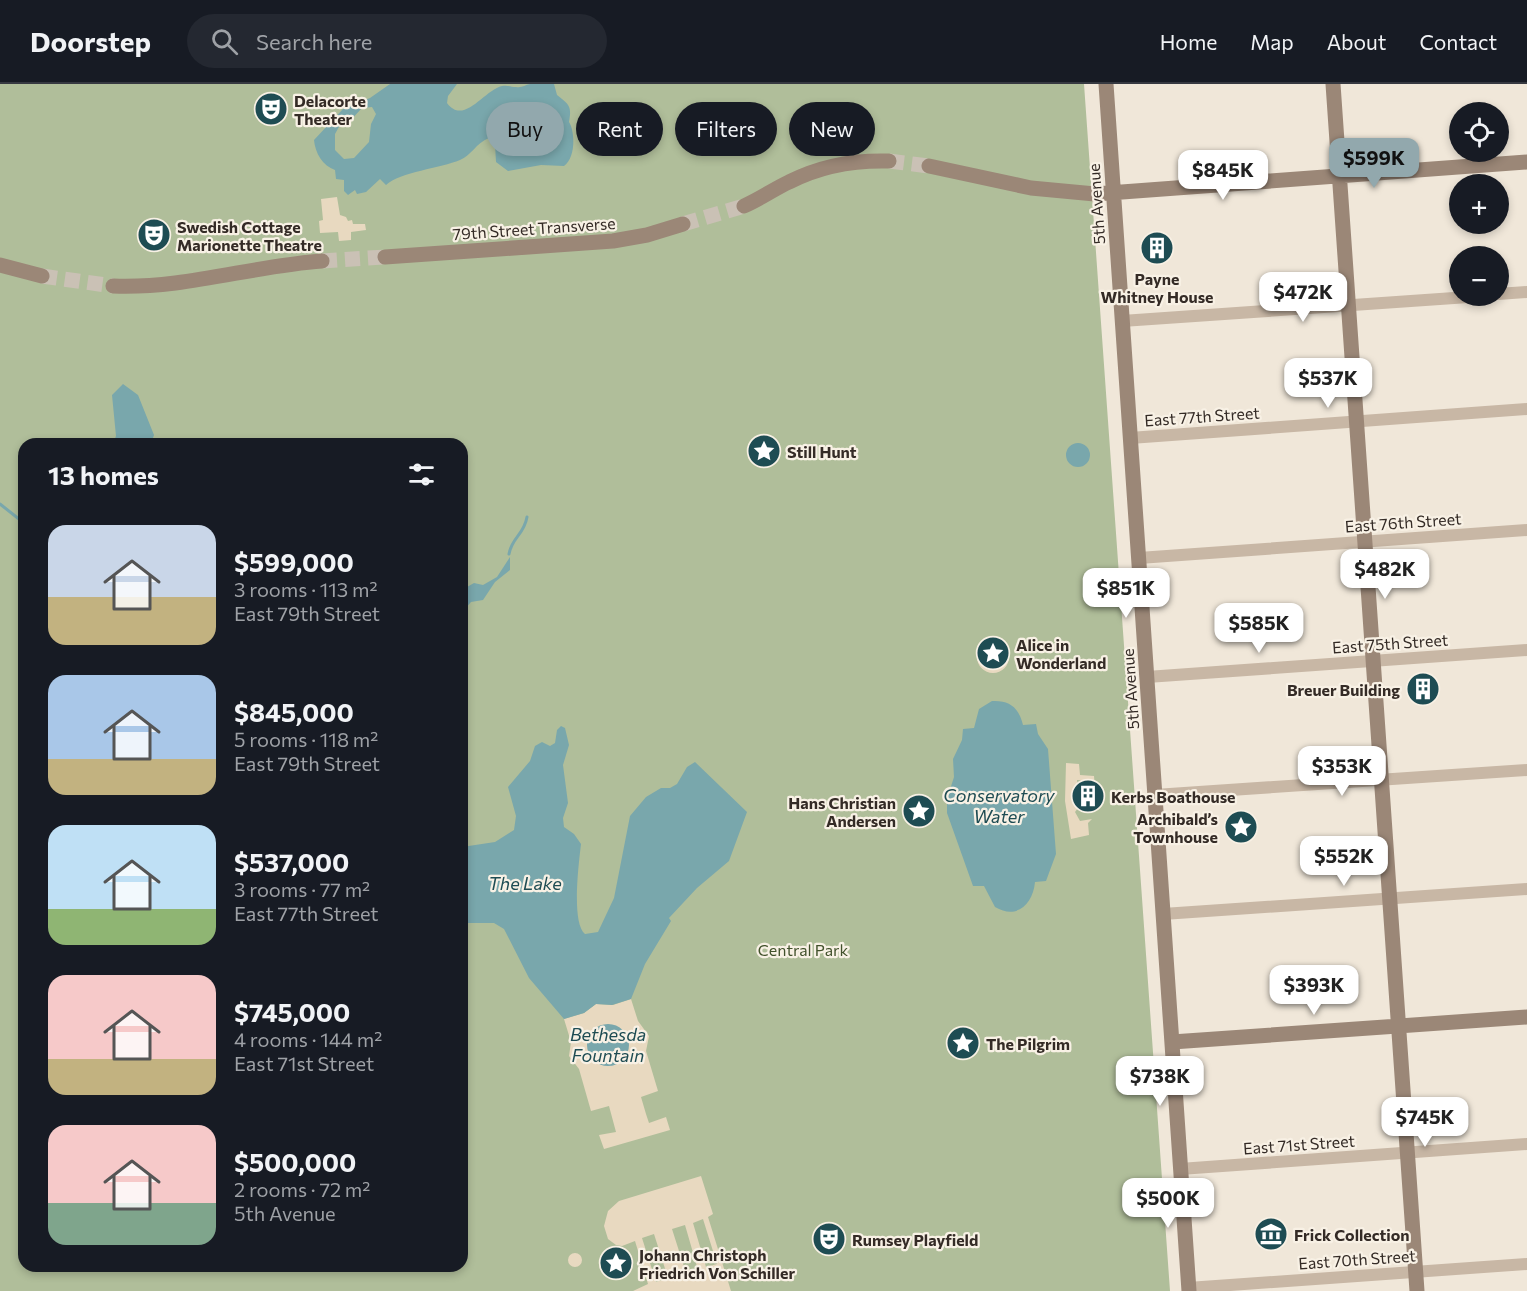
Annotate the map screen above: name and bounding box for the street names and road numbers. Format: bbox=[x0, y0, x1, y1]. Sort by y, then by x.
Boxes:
street label: 5th Avenue bbox=[1084, 163, 1108, 245]
street label: 79th Street Transverse bbox=[452, 213, 616, 243]
street label: East 77th Street bbox=[1144, 402, 1261, 430]
street label: East 76th Street bbox=[1344, 508, 1462, 536]
street label: East 75th Street bbox=[1331, 629, 1449, 657]
street label: 5th Avenue bbox=[1118, 648, 1142, 730]
street label: East 71st Street bbox=[1242, 1131, 1356, 1157]
street label: East 70th Street bbox=[1298, 1245, 1417, 1273]

